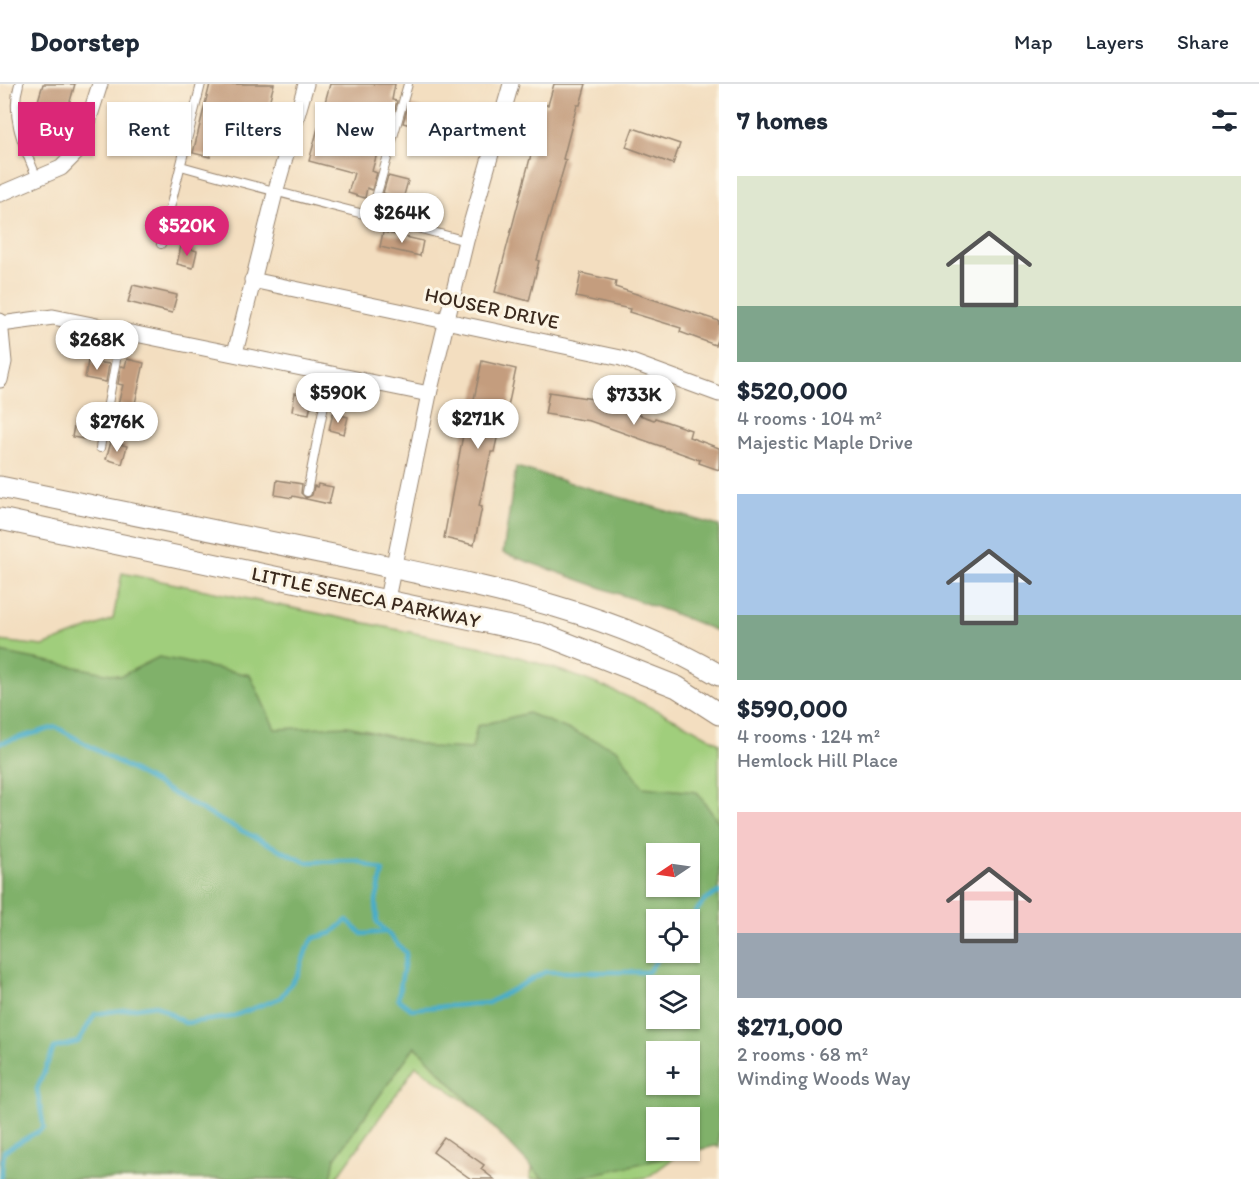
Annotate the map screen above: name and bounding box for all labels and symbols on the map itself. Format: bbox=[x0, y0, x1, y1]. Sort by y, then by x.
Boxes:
pin: $264K bbox=[360, 193, 444, 244]
pin: $520K bbox=[145, 206, 229, 257]
street label: HOUSER DRIVE bbox=[423, 282, 561, 334]
pin: $268K bbox=[55, 320, 139, 371]
pin: $590K bbox=[296, 373, 380, 424]
pin: $733K bbox=[592, 375, 676, 426]
pin: $271K bbox=[436, 399, 520, 450]
pin: $276K bbox=[75, 402, 159, 453]
street label: LITTLE SENECA PARKWAY bbox=[249, 561, 483, 633]
north arrow bbox=[646, 843, 700, 897]

